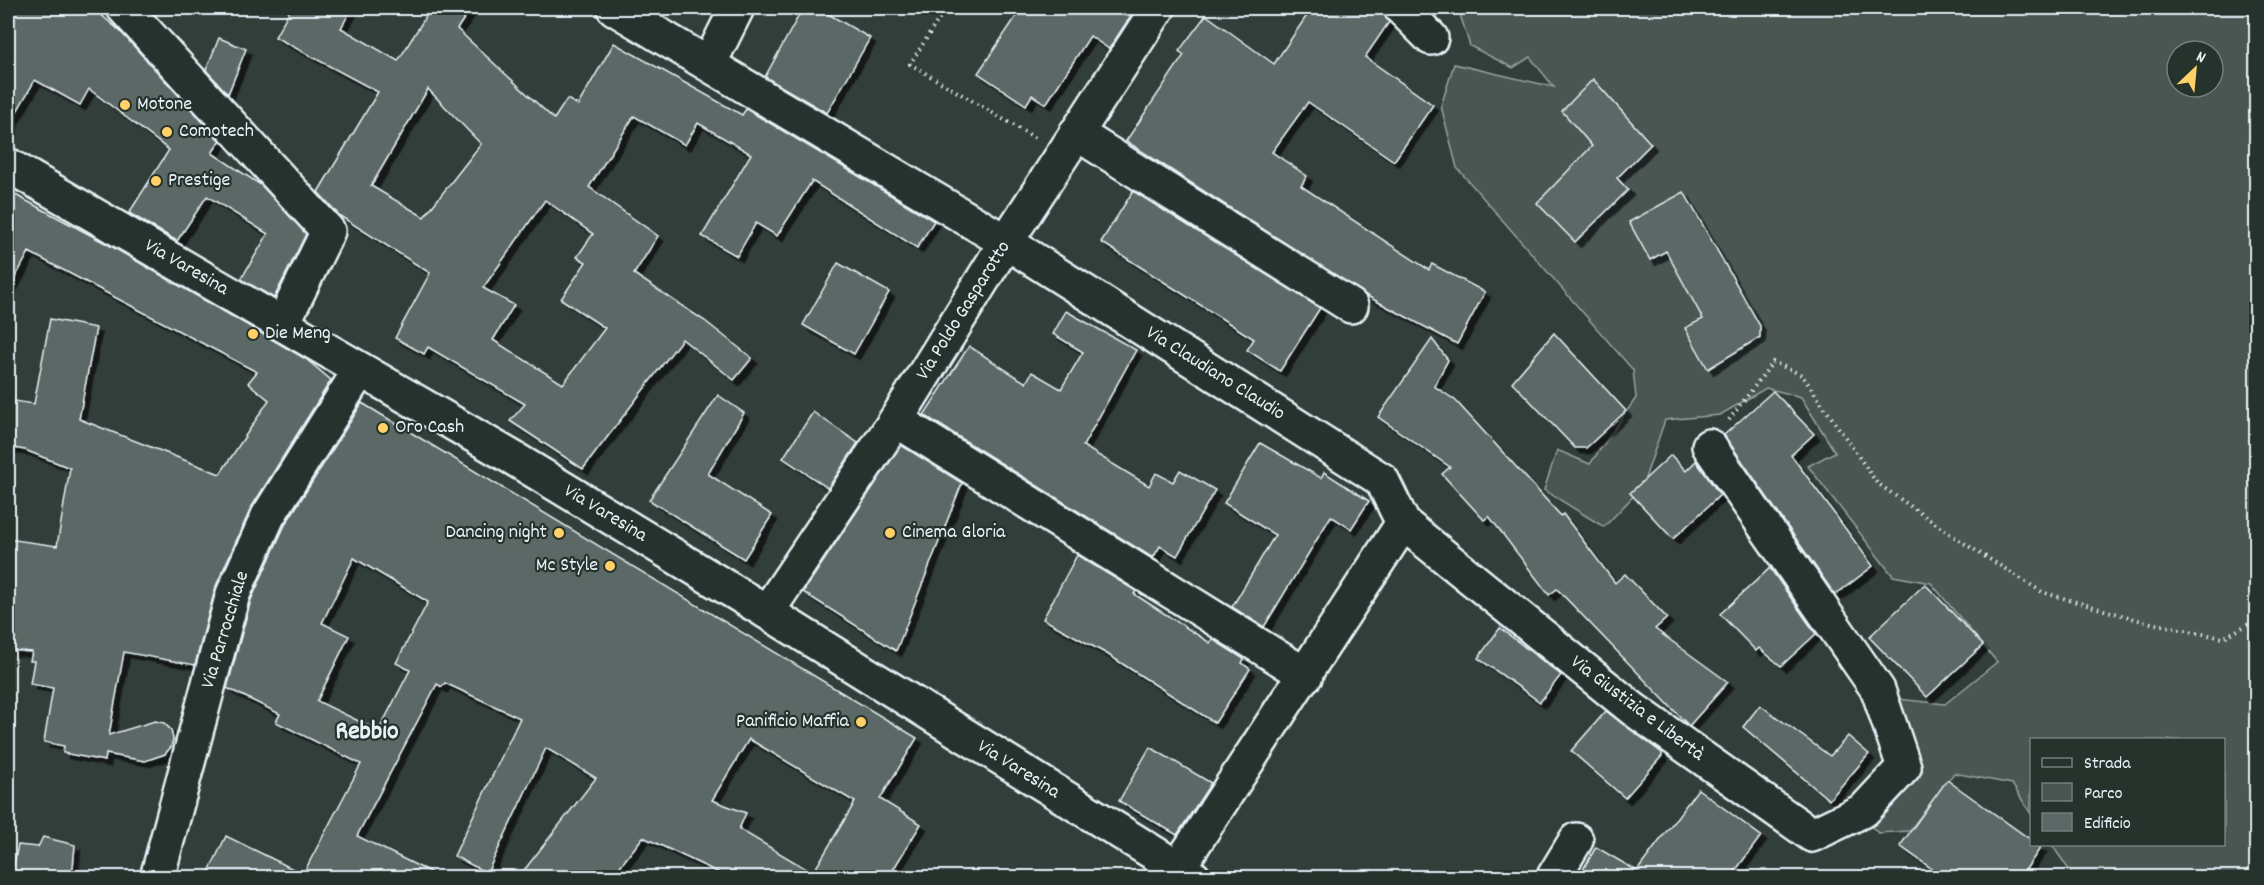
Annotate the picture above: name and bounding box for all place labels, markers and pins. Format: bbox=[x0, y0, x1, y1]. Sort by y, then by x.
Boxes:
place label: Motone bbox=[137, 91, 192, 119]
marker: Motone bbox=[118, 98, 132, 112]
place label: Comotech bbox=[179, 118, 254, 146]
marker: Comotech bbox=[160, 125, 174, 139]
place label: Prestige bbox=[168, 167, 231, 195]
marker: Prestige bbox=[149, 174, 163, 188]
place label: Die Meng bbox=[265, 320, 331, 348]
marker: Die Meng bbox=[246, 327, 260, 341]
place label: Oro Cash bbox=[395, 414, 464, 442]
marker: Oro Cash bbox=[376, 421, 390, 435]
place label: Dancing night bbox=[446, 519, 547, 547]
place label: Cinema Gloria bbox=[902, 519, 1006, 547]
marker: Dancing night bbox=[552, 526, 566, 540]
marker: Cinema Gloria bbox=[883, 526, 897, 540]
place label: Mc Style bbox=[536, 552, 598, 580]
marker: Mc Style bbox=[603, 559, 617, 573]
place label: Panificio Maffia bbox=[736, 708, 850, 736]
marker: Panificio Maffia bbox=[854, 715, 868, 729]

